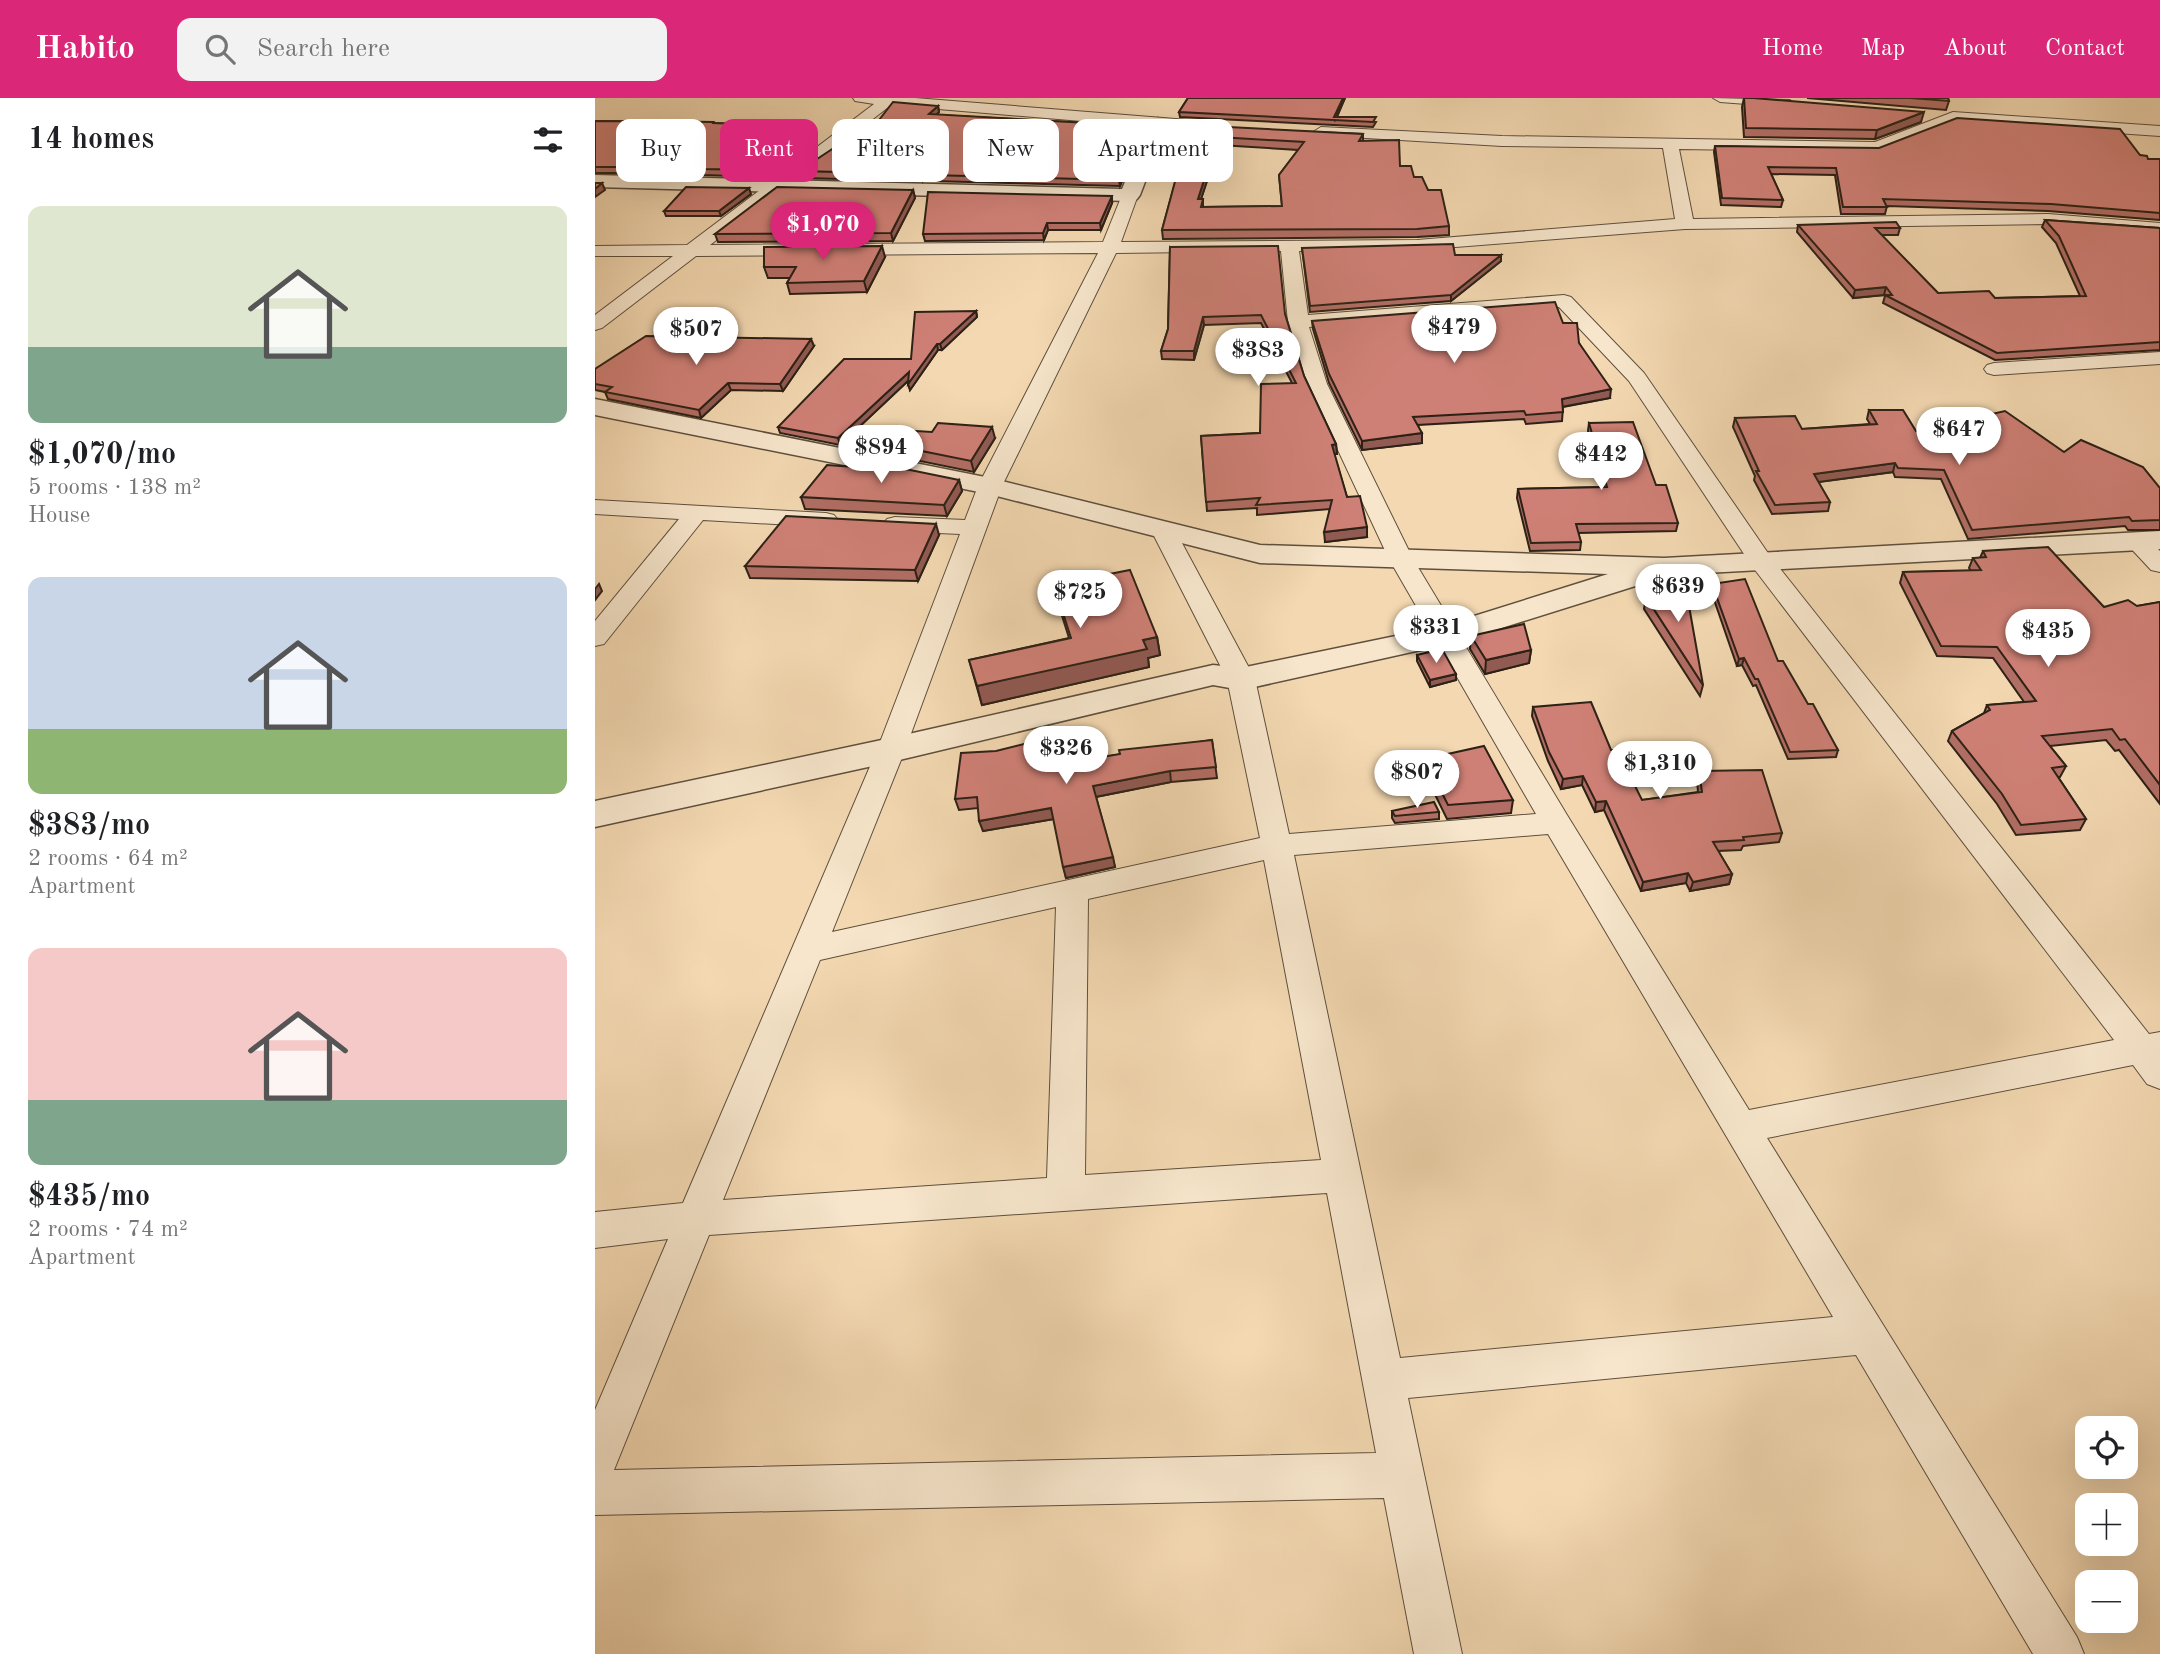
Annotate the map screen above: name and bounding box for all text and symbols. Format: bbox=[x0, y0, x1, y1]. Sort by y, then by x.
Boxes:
search box bbox=[177, 18, 667, 81]
icon: search bbox=[201, 30, 239, 68]
text: Habito bbox=[35, 33, 135, 66]
text: Search here bbox=[257, 36, 390, 62]
text: Home bbox=[1762, 37, 1823, 61]
text: Map bbox=[1861, 37, 1905, 61]
text: About bbox=[1943, 37, 2007, 61]
text: Contact bbox=[2045, 37, 2125, 61]
chip: Buy bbox=[616, 119, 706, 182]
chip: Rent bbox=[720, 119, 818, 182]
chip: Filters bbox=[832, 119, 949, 182]
chip: New bbox=[963, 119, 1059, 182]
chip: Apartment bbox=[1073, 119, 1233, 182]
icon: filters bbox=[529, 121, 567, 159]
text: 14 homes bbox=[28, 125, 154, 155]
pin: $1,070 bbox=[766, 202, 880, 262]
text: $1,070 bbox=[786, 213, 860, 236]
icon: home bbox=[235, 251, 361, 377]
pin: $479 bbox=[1413, 306, 1495, 365]
pin: $507 bbox=[655, 308, 737, 367]
text: $479 bbox=[1427, 316, 1481, 339]
text: $507 bbox=[669, 318, 723, 341]
pin: $383 bbox=[1217, 328, 1299, 388]
text: $383 bbox=[1231, 339, 1285, 362]
pin: $647 bbox=[1918, 408, 2000, 467]
text: $647 bbox=[1932, 418, 1986, 441]
pin: $894 bbox=[840, 426, 922, 485]
pin: $442 bbox=[1560, 432, 1642, 492]
text: $894 bbox=[854, 436, 908, 459]
text: $1,070/mo bbox=[28, 440, 176, 470]
text: $442 bbox=[1574, 443, 1628, 466]
text: 5 rooms · 138 m² bbox=[28, 476, 201, 499]
text: House bbox=[28, 504, 90, 527]
pin: $639 bbox=[1637, 564, 1719, 624]
pin: $725 bbox=[1039, 570, 1121, 630]
text: $639 bbox=[1651, 575, 1705, 598]
text: $725 bbox=[1053, 581, 1107, 604]
pin: $331 bbox=[1395, 606, 1477, 665]
pin: $435 bbox=[2007, 610, 2089, 669]
text: $331 bbox=[1409, 616, 1463, 639]
text: $435 bbox=[2021, 620, 2075, 643]
icon: home bbox=[235, 622, 361, 748]
pin: $326 bbox=[1025, 726, 1107, 786]
text: $326 bbox=[1039, 737, 1093, 760]
pin: $1,310 bbox=[1603, 742, 1717, 801]
pin: $807 bbox=[1376, 750, 1458, 810]
text: $1,310 bbox=[1623, 752, 1697, 775]
text: $807 bbox=[1390, 761, 1444, 784]
text: $383/mo bbox=[28, 811, 150, 841]
text: 2 rooms · 64 m² bbox=[28, 847, 188, 870]
text: Apartment bbox=[28, 875, 136, 898]
icon: home bbox=[235, 993, 361, 1119]
text: $435/mo bbox=[28, 1182, 150, 1212]
text: 2 rooms · 74 m² bbox=[28, 1218, 188, 1241]
text: Apartment bbox=[28, 1246, 136, 1269]
map controls bbox=[2075, 1416, 2138, 1633]
button: locate bbox=[2075, 1416, 2138, 1479]
button: + bbox=[2075, 1493, 2138, 1556]
button: − bbox=[2075, 1570, 2138, 1633]

